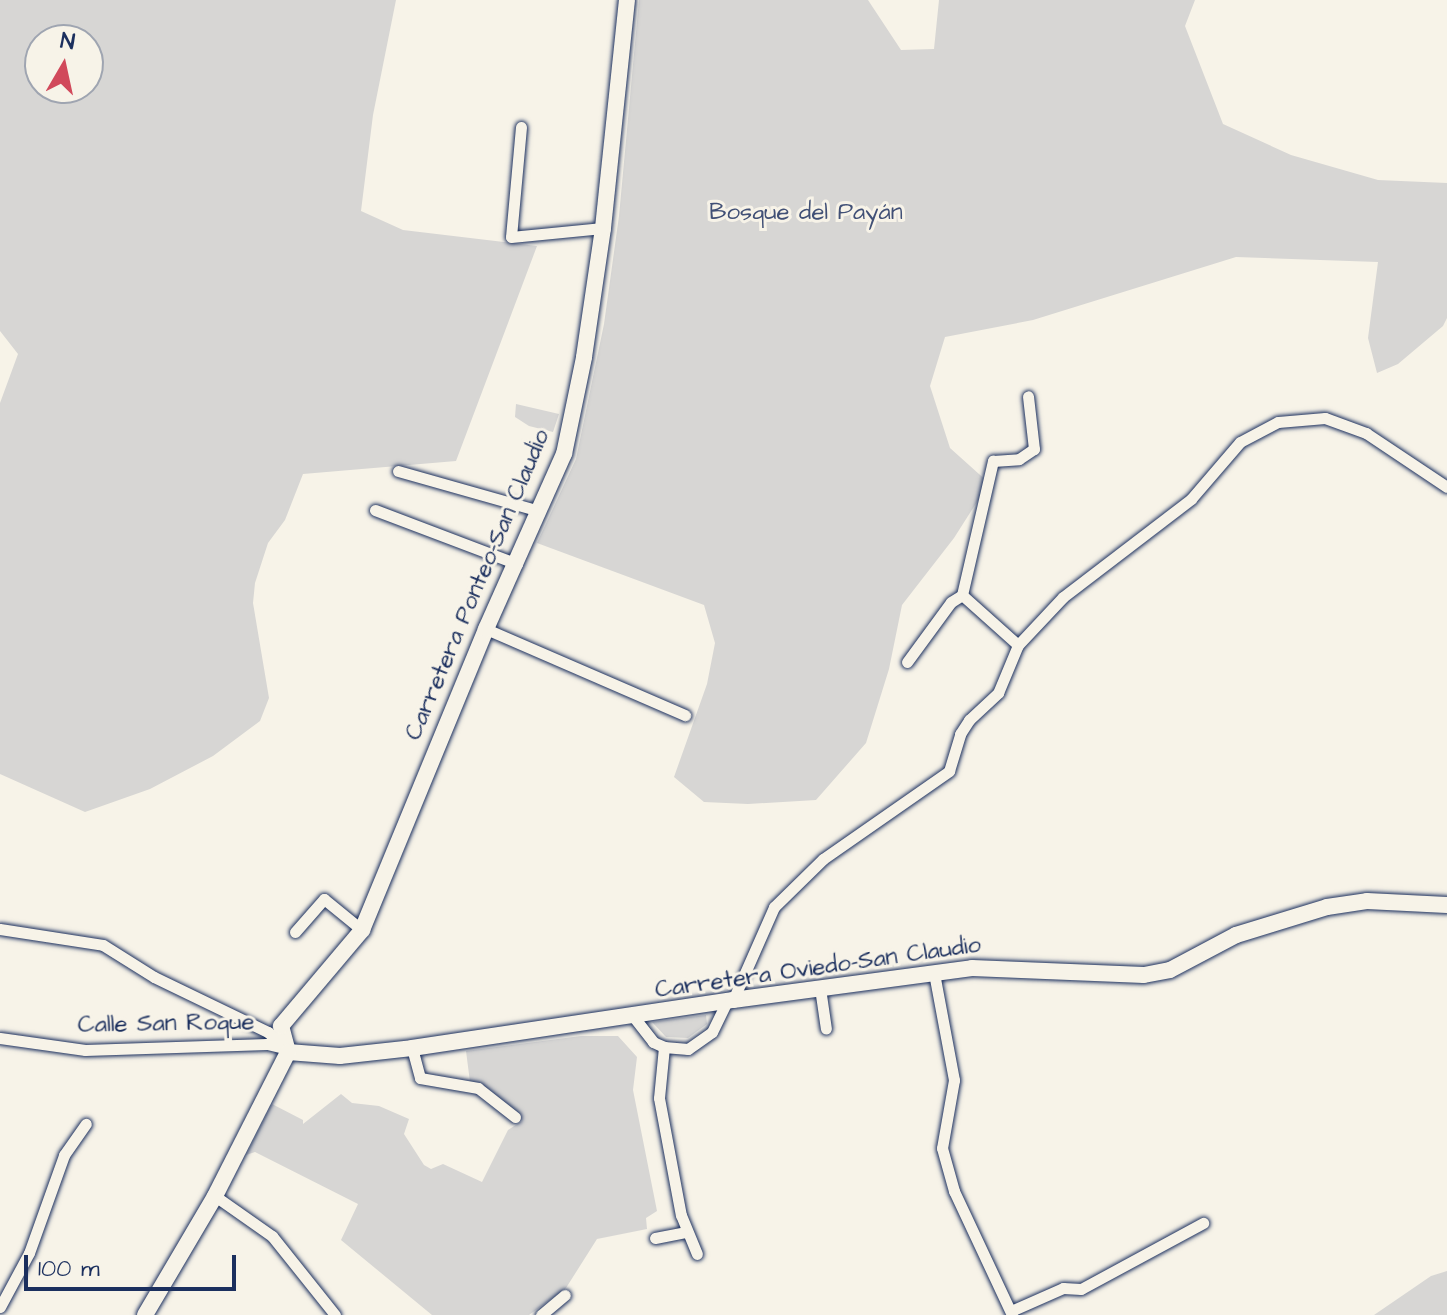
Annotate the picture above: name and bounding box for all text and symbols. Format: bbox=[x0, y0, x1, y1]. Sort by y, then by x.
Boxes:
north arrow bbox=[24, 24, 104, 104]
text: N bbox=[58, 25, 77, 58]
park label: Bosque del Payán bbox=[709, 199, 903, 227]
street label: Carretera Ponteo-San Claudio bbox=[399, 425, 557, 745]
street label: Carretera Oviedo-San Claudio bbox=[653, 931, 983, 1005]
street label: Calle San Roque bbox=[77, 1008, 255, 1040]
scale bar bbox=[28, 1239, 240, 1289]
text: 100 m bbox=[38, 1252, 100, 1286]

